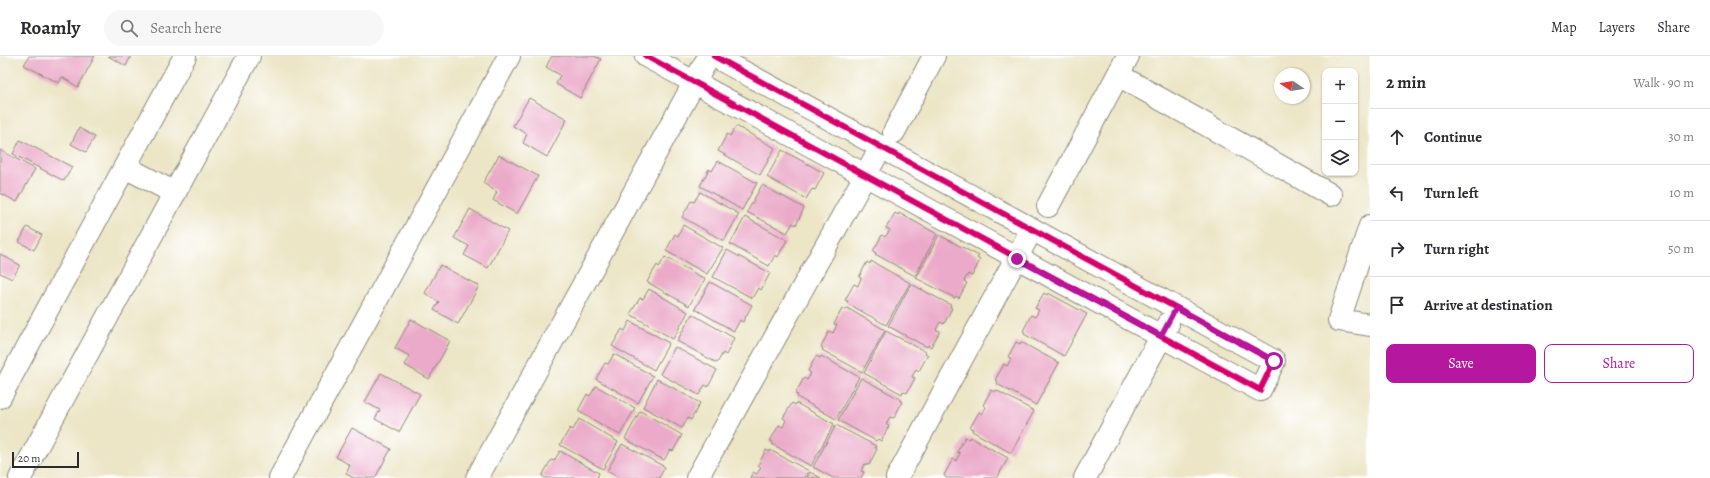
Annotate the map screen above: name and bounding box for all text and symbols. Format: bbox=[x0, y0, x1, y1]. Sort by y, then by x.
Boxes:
search box bbox=[104, 10, 384, 46]
text: Roamly bbox=[20, 15, 80, 41]
icon: search bbox=[118, 17, 140, 39]
text: Search here bbox=[150, 18, 222, 38]
text: Map bbox=[1551, 18, 1577, 37]
text: Layers bbox=[1599, 18, 1635, 37]
text: Share bbox=[1657, 18, 1690, 37]
north arrow bbox=[1274, 68, 1310, 104]
map controls bbox=[1322, 68, 1358, 176]
button: + bbox=[1322, 68, 1358, 104]
text: 2 min bbox=[1386, 71, 1426, 94]
text: Walk · 90 m bbox=[1633, 74, 1694, 91]
button: − bbox=[1322, 104, 1358, 140]
icon: ahead bbox=[1386, 126, 1408, 148]
text: Continue bbox=[1424, 127, 1482, 147]
text: 30 m bbox=[1668, 128, 1694, 145]
button: layers bbox=[1322, 140, 1358, 176]
icon: left bbox=[1386, 182, 1408, 204]
text: Turn left bbox=[1424, 183, 1479, 203]
text: 10 m bbox=[1669, 184, 1694, 201]
icon: right bbox=[1386, 238, 1408, 260]
text: Turn right bbox=[1424, 239, 1489, 259]
text: 50 m bbox=[1668, 240, 1694, 257]
route end bbox=[1008, 250, 1026, 268]
icon: arrive bbox=[1386, 294, 1408, 316]
text: Arrive at destination bbox=[1424, 295, 1553, 315]
button: Save bbox=[1386, 344, 1536, 383]
button: Share bbox=[1544, 344, 1694, 383]
route start bbox=[1265, 352, 1283, 370]
scale bar bbox=[12, 450, 79, 469]
text: 20 m bbox=[18, 451, 40, 466]

